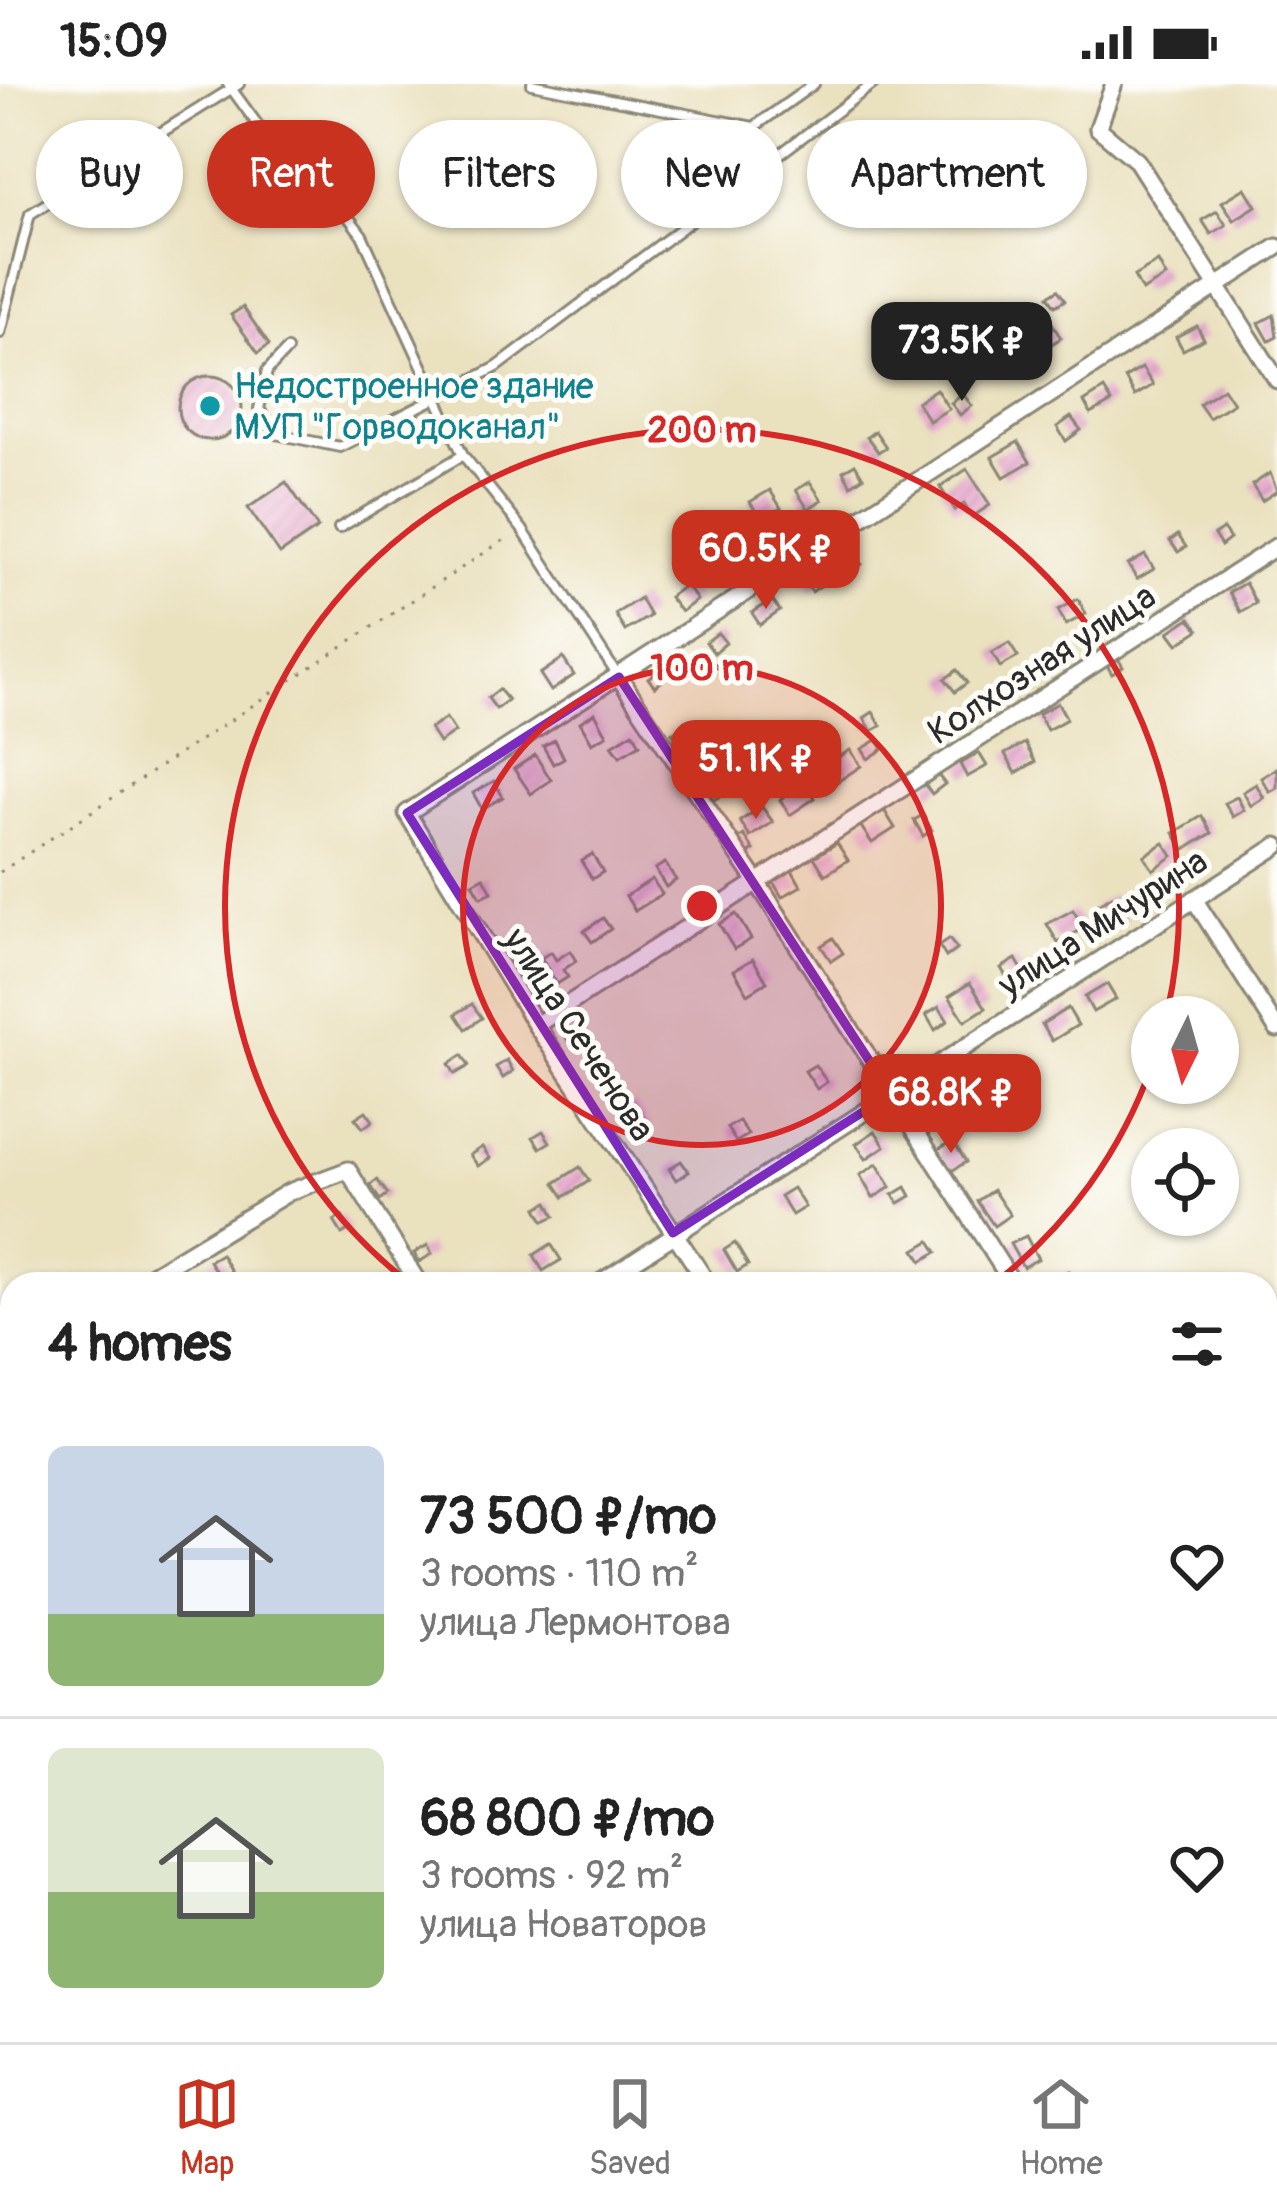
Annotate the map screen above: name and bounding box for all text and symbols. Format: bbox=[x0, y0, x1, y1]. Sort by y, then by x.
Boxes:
text: 15:09 bbox=[60, 14, 168, 70]
chip: Buy bbox=[36, 120, 183, 228]
chip: Rent bbox=[207, 120, 375, 228]
chip: Filters bbox=[399, 120, 597, 228]
chip: New bbox=[621, 120, 783, 228]
chip: Apartment bbox=[807, 120, 1087, 228]
pin: 73.5K ₽ bbox=[851, 302, 1073, 404]
text: 73.5K ₽ bbox=[898, 316, 1026, 365]
place label: Недостроенное здание МУП "Горводоканал" bbox=[234, 364, 594, 450]
marker: Недостроенное здание МУП "Горводоканал" bbox=[197, 393, 223, 419]
text: 200 m bbox=[647, 408, 757, 453]
pin: 60.5K ₽ bbox=[655, 510, 877, 612]
text: 60.5K ₽ bbox=[699, 524, 833, 573]
street label: Колхозная улица bbox=[919, 574, 1164, 755]
text: 100 m bbox=[650, 646, 754, 691]
pin: 51.1K ₽ bbox=[645, 720, 867, 822]
text: 51.1K ₽ bbox=[698, 734, 814, 783]
street label: улица Мичурина bbox=[989, 839, 1216, 1008]
centre of rings bbox=[681, 885, 723, 927]
street label: улица Сеченова bbox=[493, 919, 664, 1150]
north arrow bbox=[1131, 996, 1239, 1104]
map controls bbox=[1131, 996, 1239, 1236]
pin: 68.8K ₽ bbox=[840, 1054, 1062, 1156]
text: 68.8K ₽ bbox=[888, 1068, 1014, 1117]
button: locate bbox=[1131, 1128, 1239, 1236]
icon: filters bbox=[1164, 1311, 1230, 1377]
text: 4 homes bbox=[48, 1312, 232, 1376]
text: 73 500 ₽/mo bbox=[420, 1485, 716, 1549]
icon: home bbox=[144, 1494, 288, 1638]
icon: heart bbox=[1164, 1533, 1230, 1599]
text: 3 rooms · 110 m² bbox=[420, 1549, 699, 1598]
text: улица Лермонтова bbox=[420, 1598, 731, 1647]
text: 68 800 ₽/mo bbox=[420, 1787, 714, 1851]
icon: home bbox=[144, 1796, 288, 1940]
icon: heart bbox=[1164, 1835, 1230, 1901]
text: 3 rooms · 92 m² bbox=[420, 1851, 683, 1900]
text: улица Новаторов bbox=[420, 1900, 708, 1949]
tab: Map bbox=[174, 2071, 240, 2184]
tab: Saved bbox=[589, 2071, 671, 2184]
tab: Home bbox=[1019, 2071, 1103, 2184]

